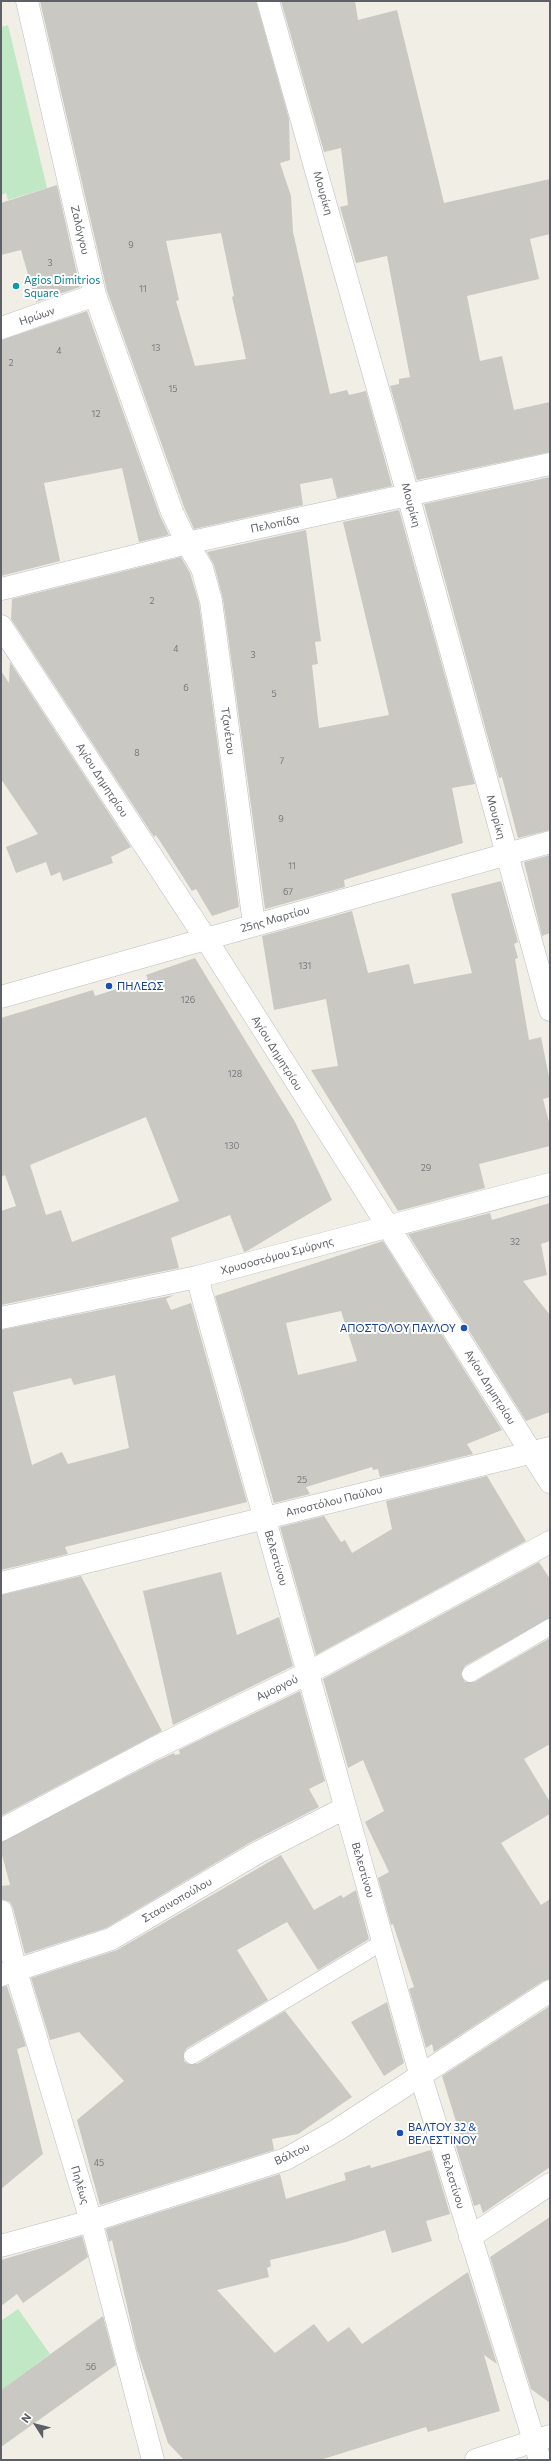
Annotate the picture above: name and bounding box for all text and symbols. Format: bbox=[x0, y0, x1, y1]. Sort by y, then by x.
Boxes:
street label: Μουρίκη bbox=[310, 169, 336, 217]
street label: Ζαλόγγου bbox=[68, 204, 92, 256]
house number: 9 bbox=[128, 240, 134, 250]
house number: 3 bbox=[47, 258, 53, 268]
place label: Agios Dimitrios Square bbox=[24, 273, 100, 299]
marker: Agios Dimitrios Square bbox=[11, 281, 21, 291]
house number: 11 bbox=[139, 284, 147, 294]
street label: Ηρώων bbox=[17, 304, 57, 328]
house number: 13 bbox=[152, 343, 160, 353]
house number: 4 bbox=[56, 346, 62, 356]
house number: 2 bbox=[9, 358, 13, 368]
house number: 15 bbox=[168, 384, 178, 394]
house number: 12 bbox=[92, 409, 100, 419]
street label: Μουρίκη bbox=[399, 481, 423, 529]
street label: Πελοπίδα bbox=[249, 512, 301, 536]
house number: 2 bbox=[150, 596, 154, 606]
house number: 4 bbox=[173, 644, 179, 654]
house number: 3 bbox=[250, 650, 256, 660]
house number: 6 bbox=[183, 683, 189, 693]
house number: 5 bbox=[271, 689, 277, 699]
street label: Τζανέτου bbox=[218, 706, 238, 756]
street label: Αγίου Δημητρίου bbox=[73, 741, 131, 819]
house number: 8 bbox=[134, 748, 140, 758]
house number: 7 bbox=[280, 756, 284, 766]
street label: Μουρίκη bbox=[484, 793, 508, 841]
house number: 9 bbox=[278, 814, 284, 824]
house number: 11 bbox=[288, 861, 296, 871]
house number: 67 bbox=[283, 887, 293, 897]
street label: 25ης Μαρτίου bbox=[239, 903, 311, 935]
house number: 131 bbox=[299, 961, 311, 971]
place label: ΠΗΛΕΩΣ bbox=[117, 979, 164, 993]
marker: ΠΗΛΕΩΣ bbox=[104, 981, 114, 991]
house number: 126 bbox=[181, 995, 195, 1005]
street label: Αγίου Δημητρίου bbox=[249, 1013, 305, 1093]
house number: 128 bbox=[228, 1069, 242, 1079]
house number: 130 bbox=[225, 1141, 239, 1151]
house number: 29 bbox=[421, 1163, 431, 1173]
street label: Χρυσοστόμου Σμύρνης bbox=[219, 1235, 335, 1277]
house number: 32 bbox=[510, 1237, 520, 1247]
place label: ΑΠΟΣΤΟΛΟΥ ΠΑΥΛΟΥ bbox=[340, 1321, 456, 1335]
marker: ΑΠΟΣΤΟΛΟΥ ΠΑΥΛΟΥ bbox=[459, 1323, 469, 1333]
street label: Αγίου Δημητρίου bbox=[462, 1347, 518, 1427]
house number: 25 bbox=[297, 1475, 307, 1485]
street label: Αποστόλου Παύλου bbox=[284, 1483, 384, 1519]
street label: Βελεστίνου bbox=[262, 1529, 290, 1587]
street label: Αμοργού bbox=[254, 1672, 300, 1704]
street label: Βελεστίνου bbox=[349, 1841, 377, 1899]
street label: Στασινοπούλου bbox=[140, 1875, 214, 1925]
place label: ΒΑΛΤΟΥ 32 & ΒΕΛΕΣΤΙΝΟΥ bbox=[408, 2120, 477, 2146]
marker: ΒΑΛΤΟΥ 32 & ΒΕΛΕΣΤΙΝΟΥ bbox=[395, 2128, 405, 2138]
street label: Βάλτου bbox=[272, 2140, 312, 2168]
street label: Βελεστίνου bbox=[438, 2152, 468, 2210]
house number: 45 bbox=[94, 2158, 104, 2168]
street label: Πηλέως bbox=[68, 2164, 92, 2206]
house number: 56 bbox=[86, 2362, 96, 2372]
north arrow bbox=[16, 2405, 56, 2445]
text: N bbox=[18, 2410, 34, 2425]

